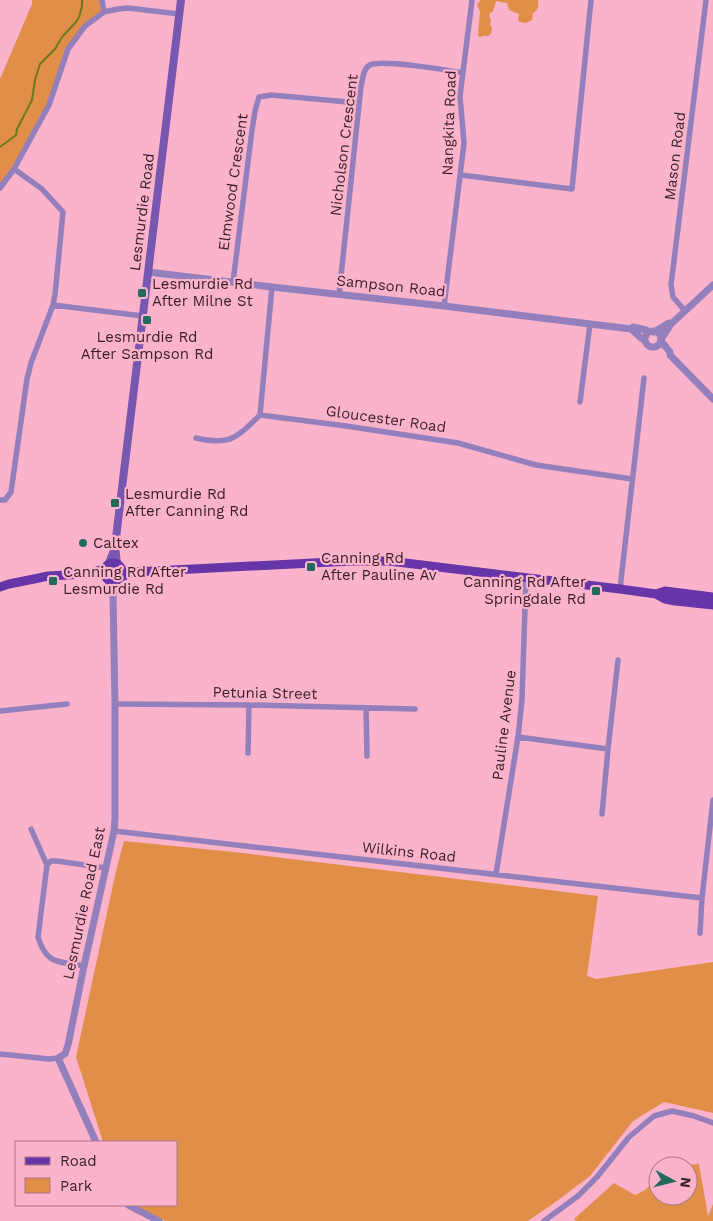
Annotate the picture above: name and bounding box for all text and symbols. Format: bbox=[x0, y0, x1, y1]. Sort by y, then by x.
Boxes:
street label: Nangkita Road bbox=[438, 70, 460, 176]
street label: Nicholson Crescent bbox=[326, 72, 362, 217]
street label: Mason Road bbox=[661, 111, 689, 201]
street label: Elmwood Crescent bbox=[214, 112, 252, 252]
street label: Lesmurdie Road bbox=[126, 152, 158, 272]
street label: Sampson Road bbox=[336, 271, 446, 301]
place label: Lesmurdie Rd After Milne St bbox=[152, 275, 254, 310]
marker: Lesmurdie Rd After Milne St bbox=[136, 287, 148, 299]
marker: Lesmurdie Rd After Sampson Rd bbox=[141, 314, 153, 326]
place label: Lesmurdie Rd After Sampson Rd bbox=[81, 328, 213, 363]
street label: Gloucester Road bbox=[325, 402, 447, 436]
place label: Lesmurdie Rd After Canning Rd bbox=[125, 485, 248, 520]
marker: Lesmurdie Rd After Canning Rd bbox=[109, 497, 121, 509]
place label: Caltex bbox=[93, 534, 139, 552]
marker: Caltex bbox=[77, 537, 89, 549]
place label: Canning Rd After Pauline Av bbox=[321, 549, 437, 584]
marker: Canning Rd After Pauline Av bbox=[305, 561, 317, 573]
place label: Canning Rd After Lesmurdie Rd bbox=[63, 563, 186, 598]
place label: Canning Rd After Springdale Rd bbox=[463, 573, 586, 608]
marker: Canning Rd After Lesmurdie Rd bbox=[47, 575, 59, 587]
marker: Canning Rd After Springdale Rd bbox=[590, 585, 602, 597]
street label: Pauline Avenue bbox=[488, 669, 520, 781]
street label: Petunia Street bbox=[213, 683, 318, 703]
street label: Lesmurdie Road East bbox=[59, 824, 109, 981]
street label: Wilkins Road bbox=[361, 838, 457, 866]
legend bbox=[15, 1141, 178, 1206]
text: Road bbox=[60, 1152, 97, 1170]
north arrow bbox=[648, 1156, 698, 1206]
text: N bbox=[677, 1176, 694, 1189]
text: Park bbox=[60, 1177, 93, 1195]

